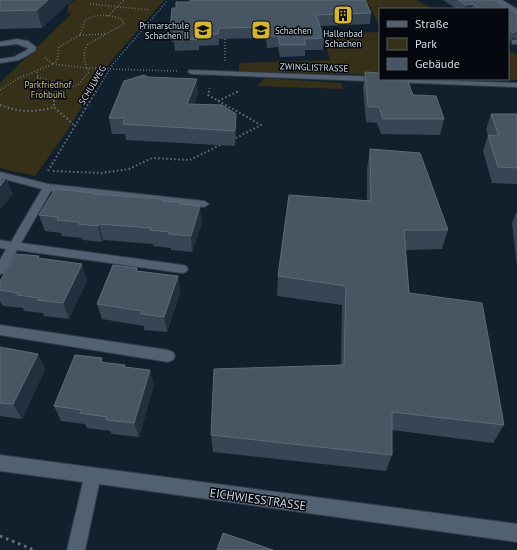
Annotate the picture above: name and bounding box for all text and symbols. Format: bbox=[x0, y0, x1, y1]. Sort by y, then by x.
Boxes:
building icon: Hallenbad Schachen bbox=[332, 4, 354, 26]
legend bbox=[379, 8, 509, 80]
text: Straße bbox=[415, 16, 449, 31]
school or university icon: Primarschule Schachen II bbox=[192, 19, 214, 41]
school or university icon: Schachen bbox=[250, 19, 272, 41]
place label: Primarschule Schachen II bbox=[139, 20, 189, 41]
place label: Schachen bbox=[275, 25, 312, 36]
place label: Hallenbad Schachen bbox=[323, 28, 363, 49]
text: Park bbox=[415, 36, 437, 51]
text: Gebäude bbox=[415, 56, 460, 71]
street label: ZWINGLISTRASSE bbox=[280, 60, 349, 74]
street label: SCHULWEG bbox=[76, 63, 108, 107]
park label: Parkfriedhof Frohbühl bbox=[25, 79, 73, 100]
street label: EICHWIESSTRASSE bbox=[209, 485, 307, 513]

